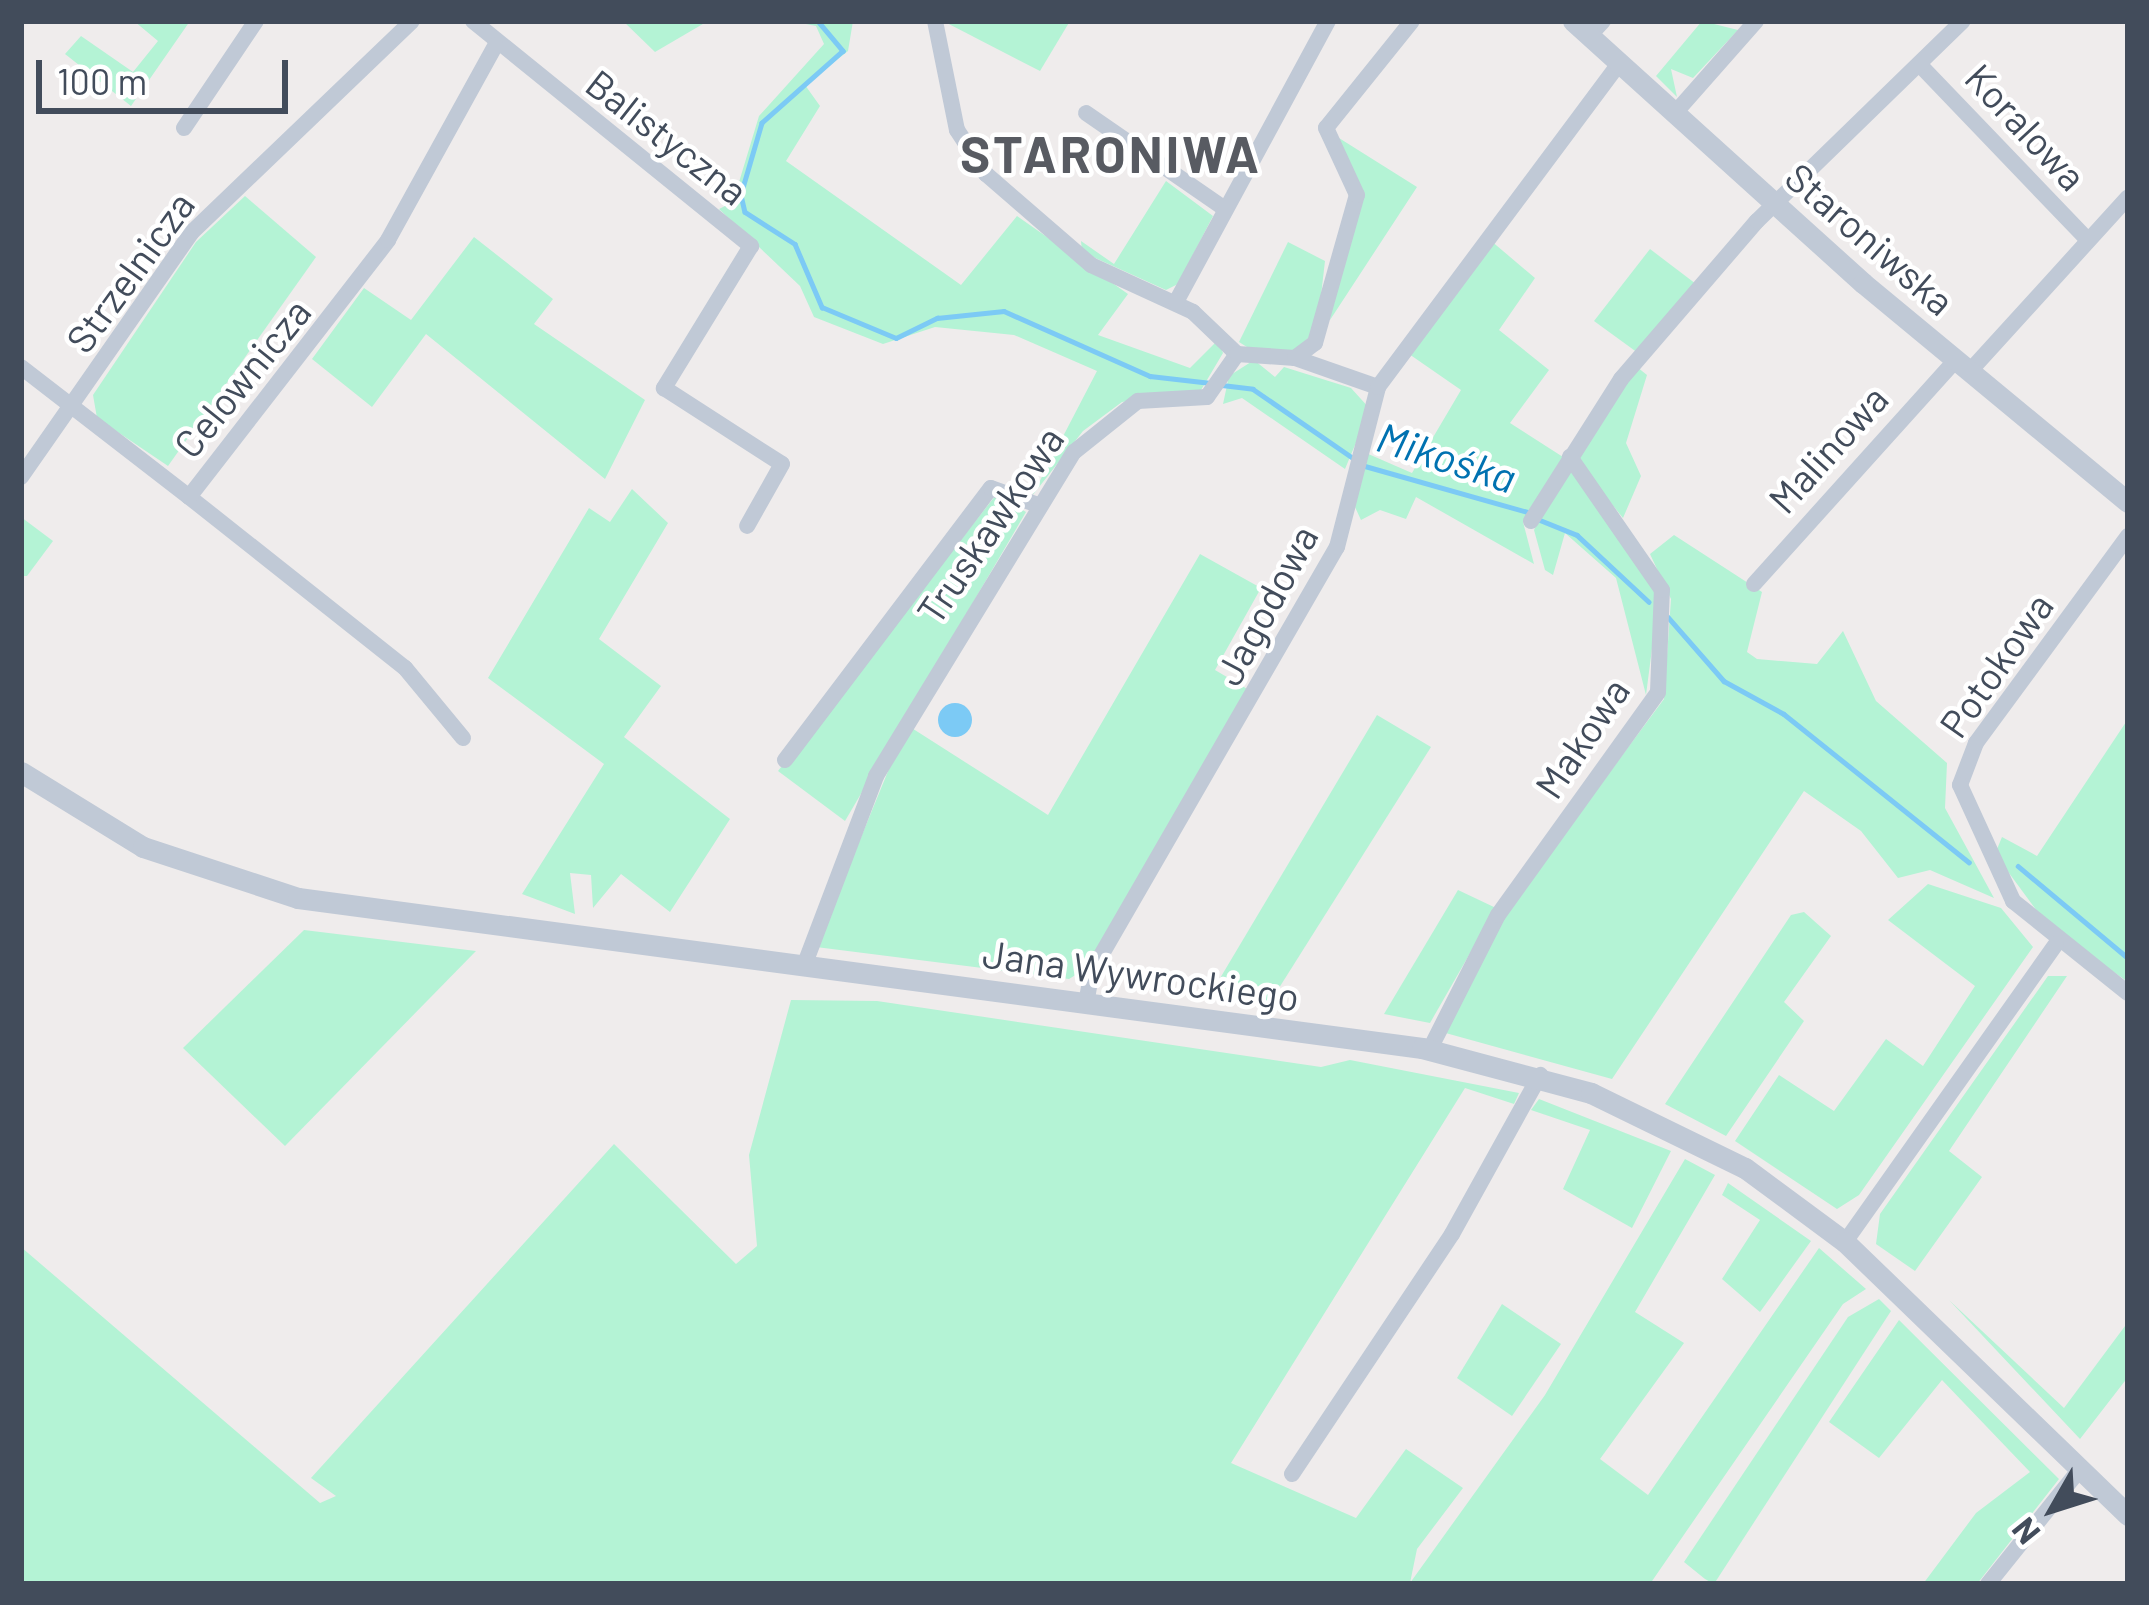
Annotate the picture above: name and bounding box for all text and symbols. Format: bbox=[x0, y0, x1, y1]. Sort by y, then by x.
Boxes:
scale bar bbox=[42, 36, 294, 110]
street label: Koralowa bbox=[1956, 54, 2096, 200]
text: 100 m bbox=[57, 59, 147, 102]
street label: Balistyczna bbox=[577, 59, 757, 215]
district label: STARONIWA bbox=[960, 122, 1262, 184]
street label: Staroniwska bbox=[1776, 153, 1964, 325]
street label: Strzelnicza bbox=[56, 183, 204, 361]
street label: Celownicza bbox=[164, 289, 320, 467]
street label: Malinowa bbox=[1759, 376, 1897, 522]
water label: Mikośka bbox=[1371, 410, 1523, 502]
street label: Truskawkowa bbox=[907, 417, 1073, 633]
street label: Jagodowa bbox=[1205, 517, 1327, 693]
street label: Potokowa bbox=[1929, 584, 2063, 746]
street label: Makowa bbox=[1525, 669, 1639, 807]
street label: Jana Wywrockiego bbox=[980, 930, 1302, 1020]
north arrow bbox=[1993, 1449, 2113, 1569]
text: N bbox=[2003, 1511, 2047, 1553]

